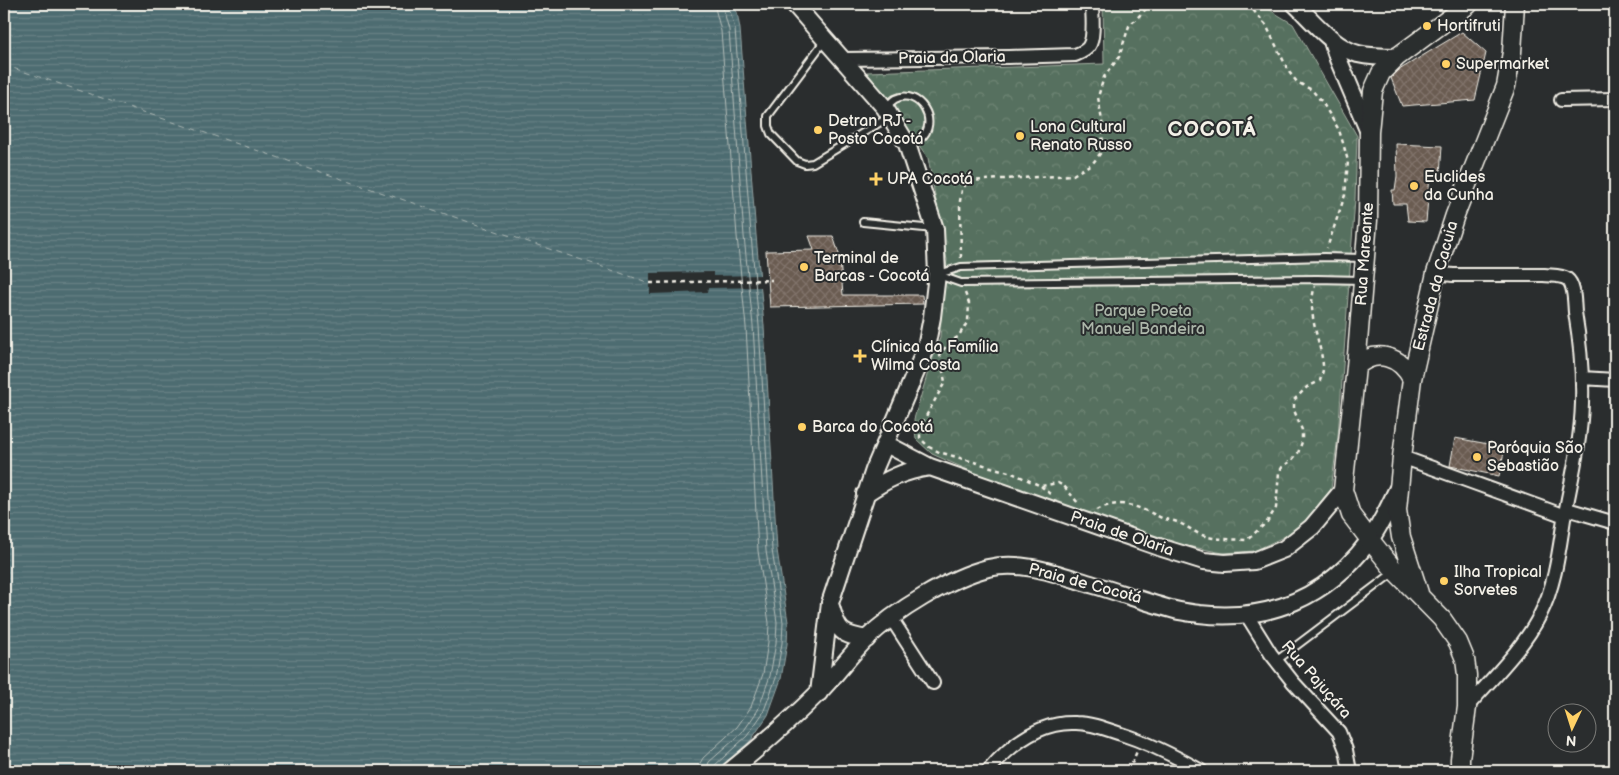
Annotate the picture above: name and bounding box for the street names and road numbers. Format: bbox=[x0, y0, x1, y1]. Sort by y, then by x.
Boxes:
street label: Praia da Olaria bbox=[898, 48, 1006, 68]
street label: Rua Mareante bbox=[1352, 201, 1378, 306]
street label: Estrada da Cacuia bbox=[1410, 219, 1462, 353]
street label: Praia de Olaria bbox=[1068, 507, 1176, 561]
street label: Praia de Cocotá bbox=[1026, 560, 1144, 608]
street label: Rua Pajuçára bbox=[1277, 637, 1355, 723]

